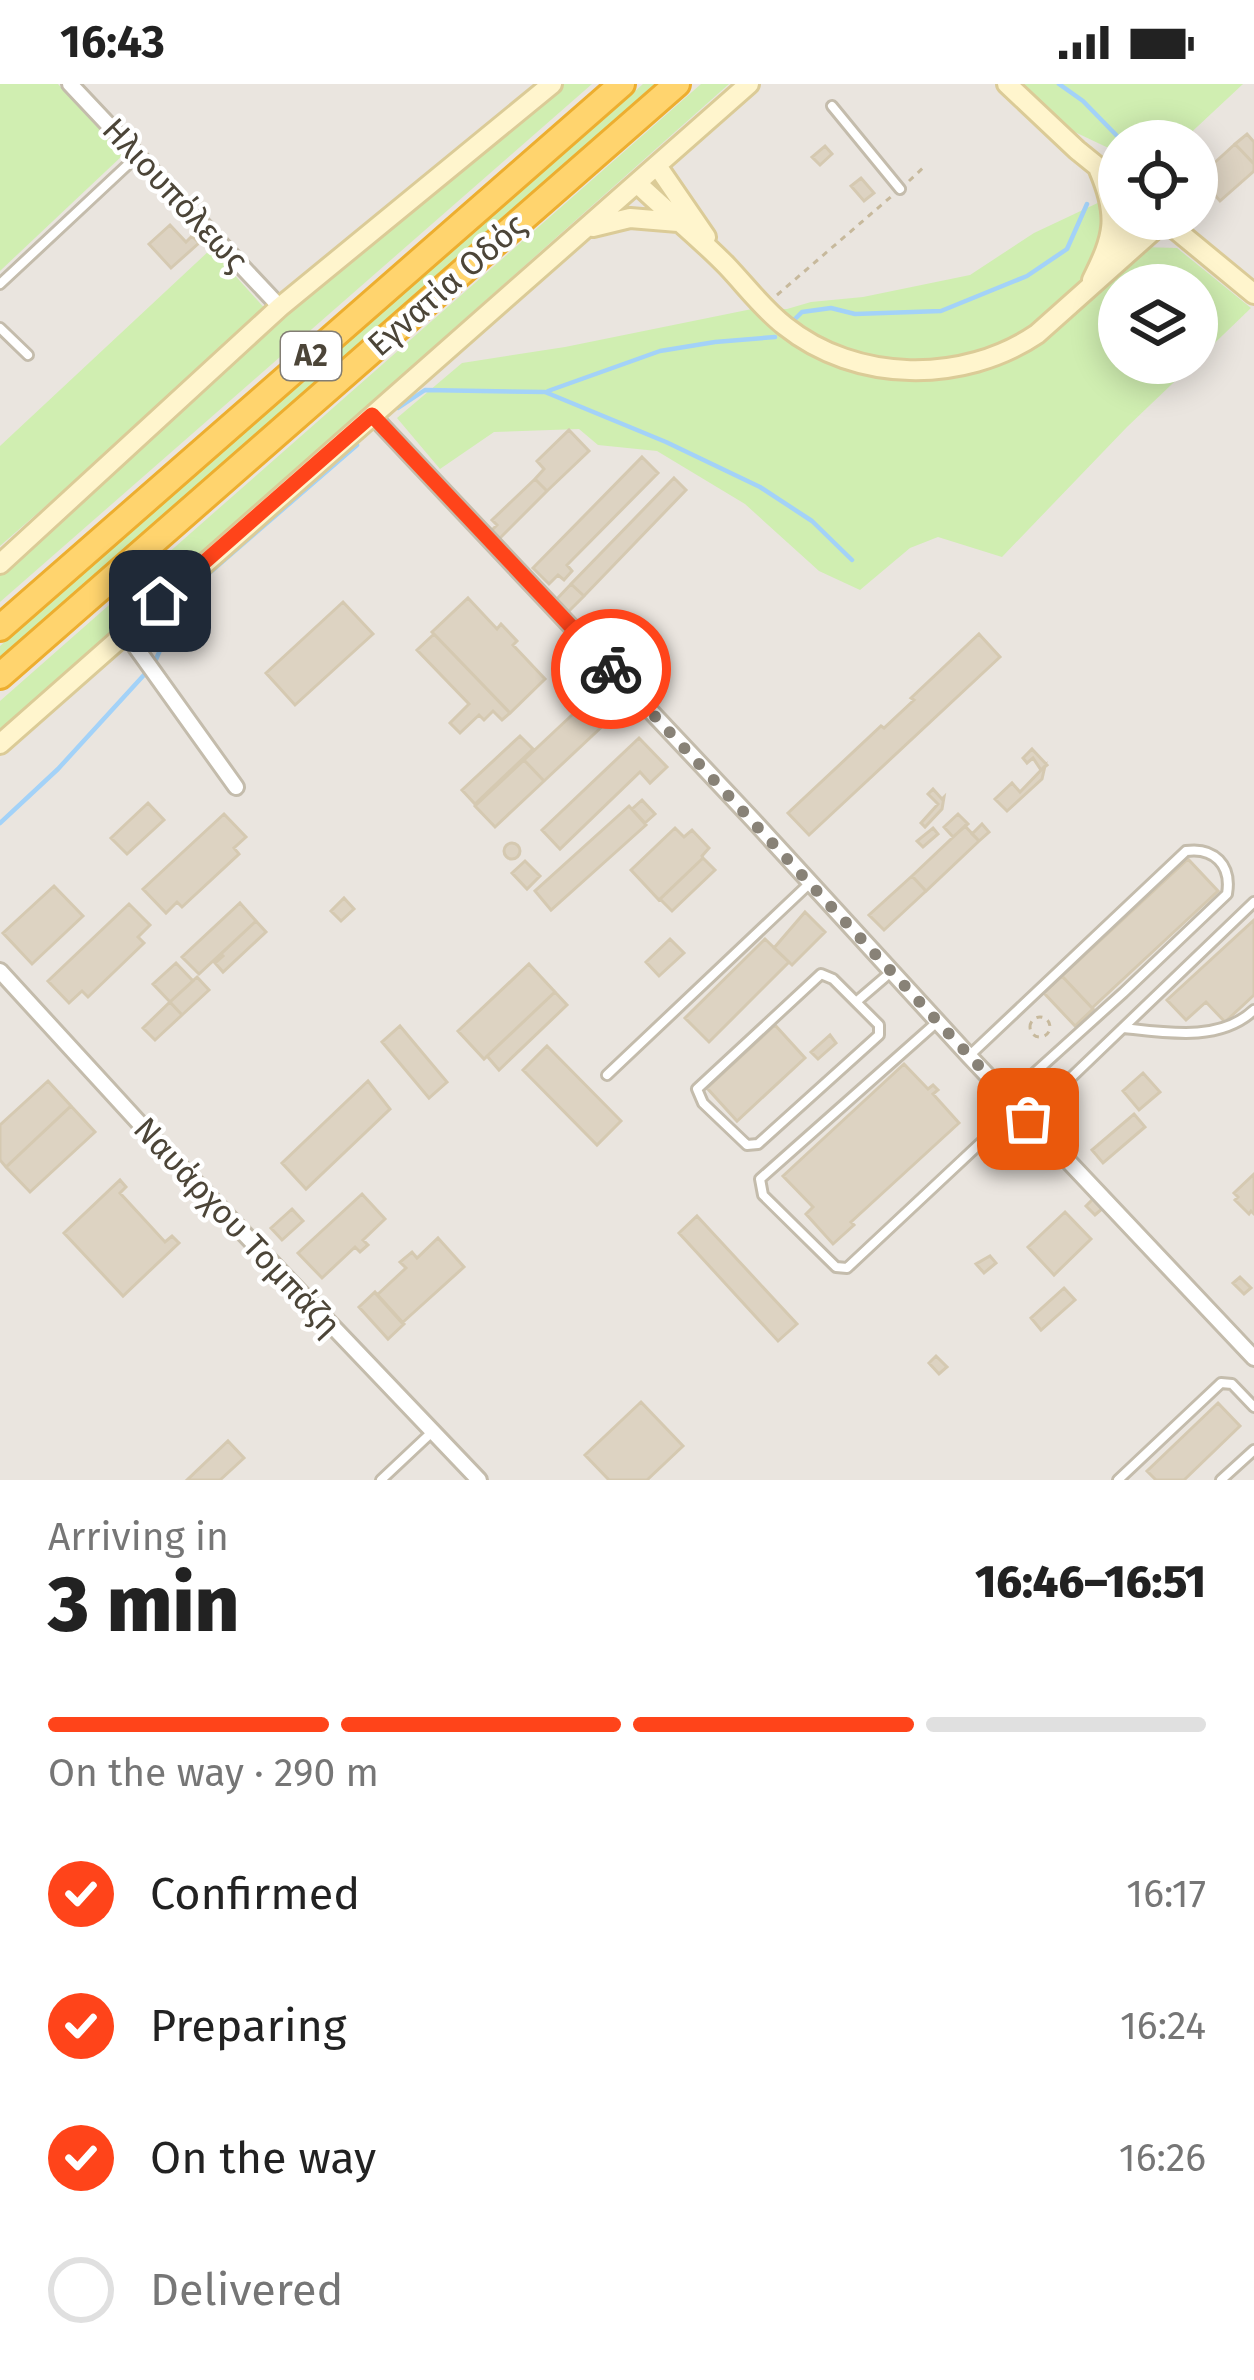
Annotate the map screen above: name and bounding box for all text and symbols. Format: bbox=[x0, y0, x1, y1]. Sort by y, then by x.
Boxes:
text: 16:43 bbox=[60, 15, 165, 69]
street label: Ηλιουπόλεως bbox=[94, 110, 256, 280]
map controls bbox=[1098, 120, 1218, 384]
button: locate bbox=[1098, 120, 1218, 240]
street label: Εγνατία Οδός bbox=[360, 205, 534, 365]
button: layers bbox=[1098, 264, 1218, 384]
road number: Α2 bbox=[281, 332, 341, 380]
pin bbox=[109, 550, 211, 652]
icon: home bbox=[127, 568, 193, 634]
courier bbox=[551, 609, 671, 729]
icon: bike bbox=[578, 636, 644, 702]
pin bbox=[977, 1068, 1079, 1170]
icon: bag bbox=[995, 1086, 1061, 1152]
street label: Ναυάρχου Τομπάζη bbox=[125, 1109, 349, 1345]
text: Arriving in bbox=[48, 1514, 229, 1560]
text: 16:46–16:51 bbox=[975, 1555, 1206, 1609]
text: 3 min bbox=[48, 1558, 239, 1652]
text: On the way · 290 m bbox=[48, 1750, 379, 1796]
icon: check bbox=[48, 1861, 114, 1927]
text: Confirmed bbox=[150, 1867, 360, 1921]
text: 16:17 bbox=[1126, 1871, 1206, 1917]
icon: check bbox=[48, 1993, 114, 2059]
text: Preparing bbox=[150, 1999, 346, 2053]
text: 16:24 bbox=[1120, 2003, 1206, 2049]
icon: check bbox=[48, 2125, 114, 2191]
text: On the way bbox=[150, 2131, 376, 2185]
text: 16:26 bbox=[1119, 2135, 1206, 2181]
text: Delivered bbox=[150, 2263, 343, 2317]

